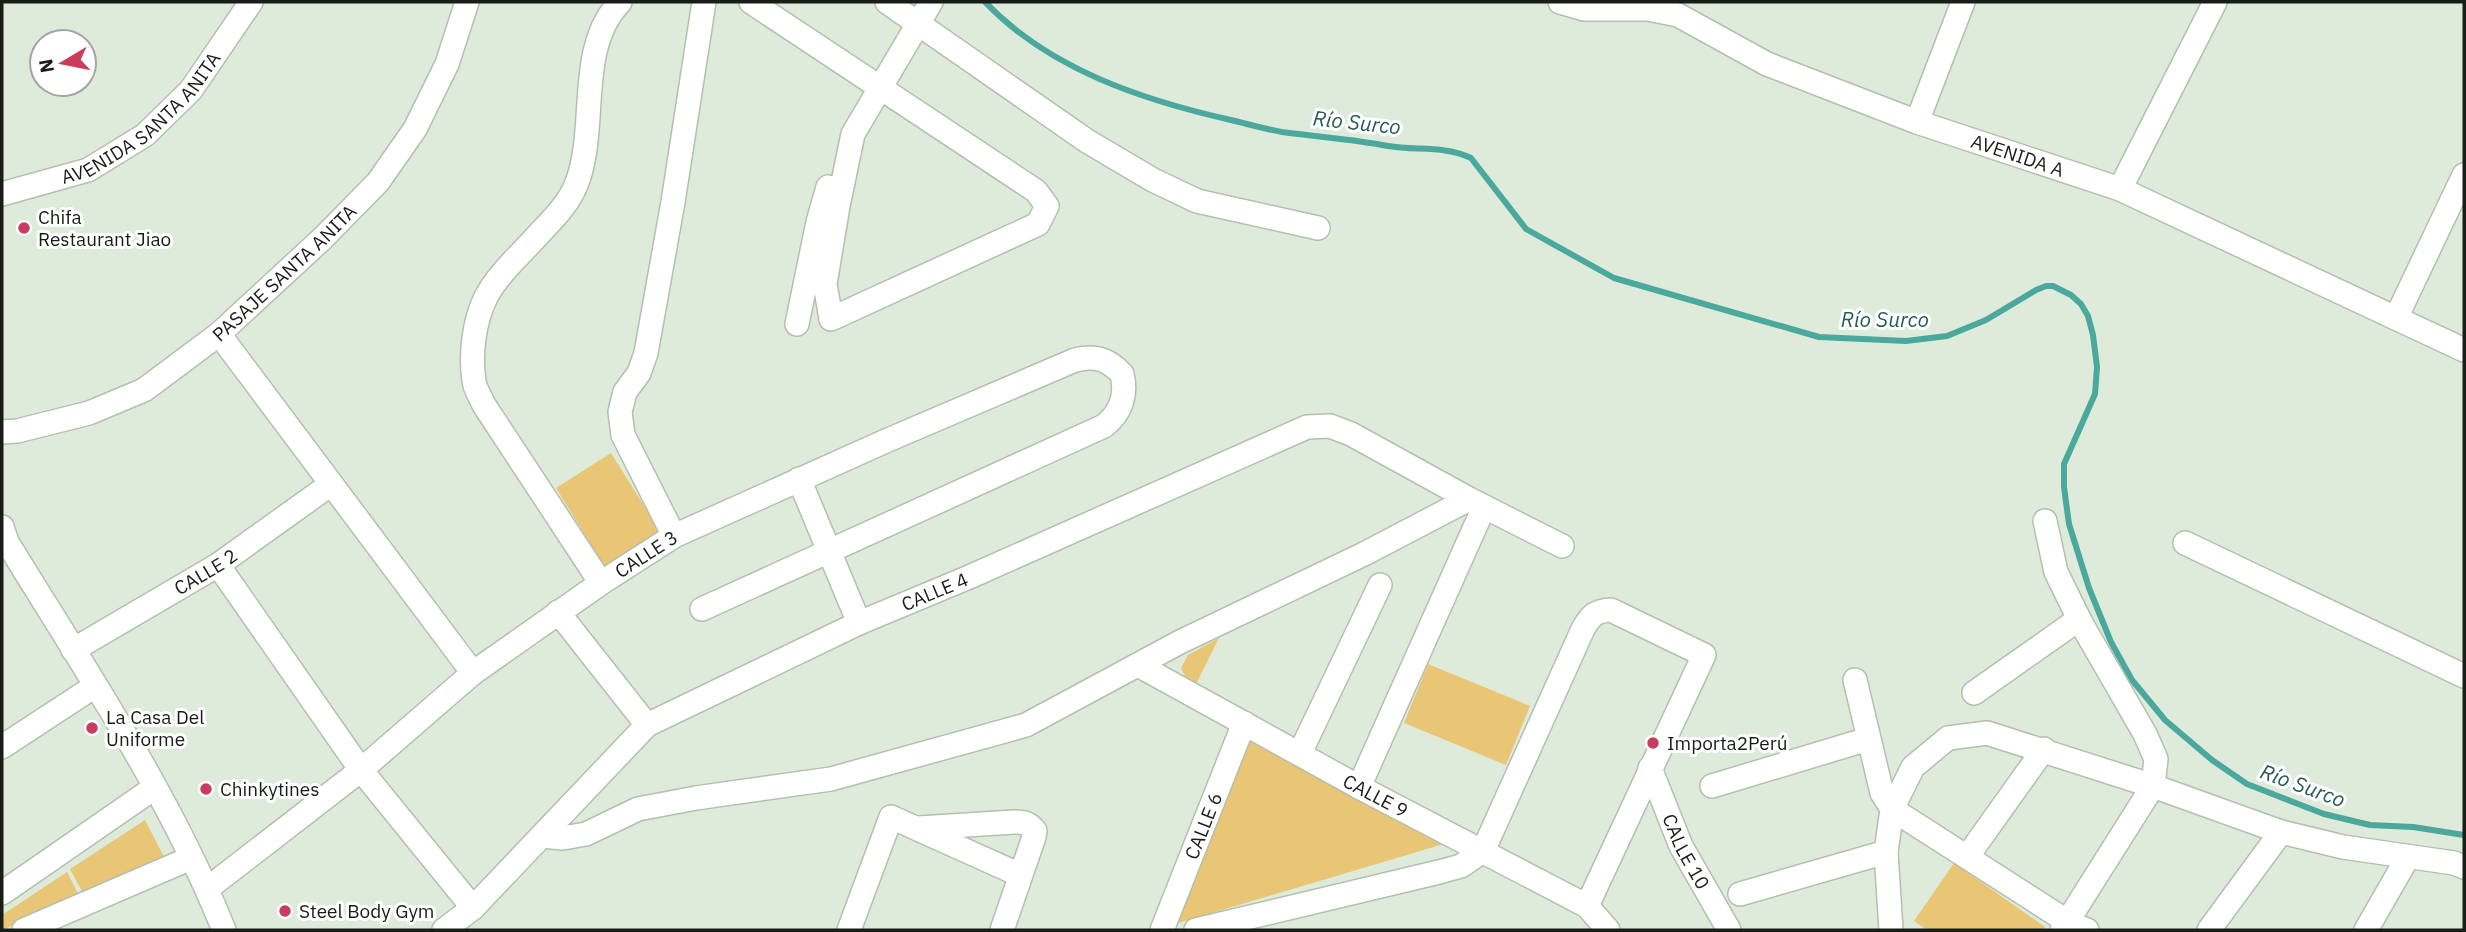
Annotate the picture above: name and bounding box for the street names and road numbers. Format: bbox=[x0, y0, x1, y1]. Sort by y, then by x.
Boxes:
street label: AVENIDA SANTA ANITA bbox=[58, 47, 225, 189]
street label: AVENIDA A bbox=[1968, 129, 2067, 182]
street label: PASAJE SANTA ANITA bbox=[207, 199, 361, 346]
street label: CALLE 3 bbox=[610, 525, 682, 583]
street label: CALLE 2 bbox=[170, 543, 242, 600]
street label: CALLE 4 bbox=[898, 567, 971, 616]
street label: CALLE 9 bbox=[1339, 769, 1412, 822]
street label: CALLE 6 bbox=[1179, 789, 1227, 863]
street label: CALLE 10 bbox=[1657, 810, 1715, 893]

